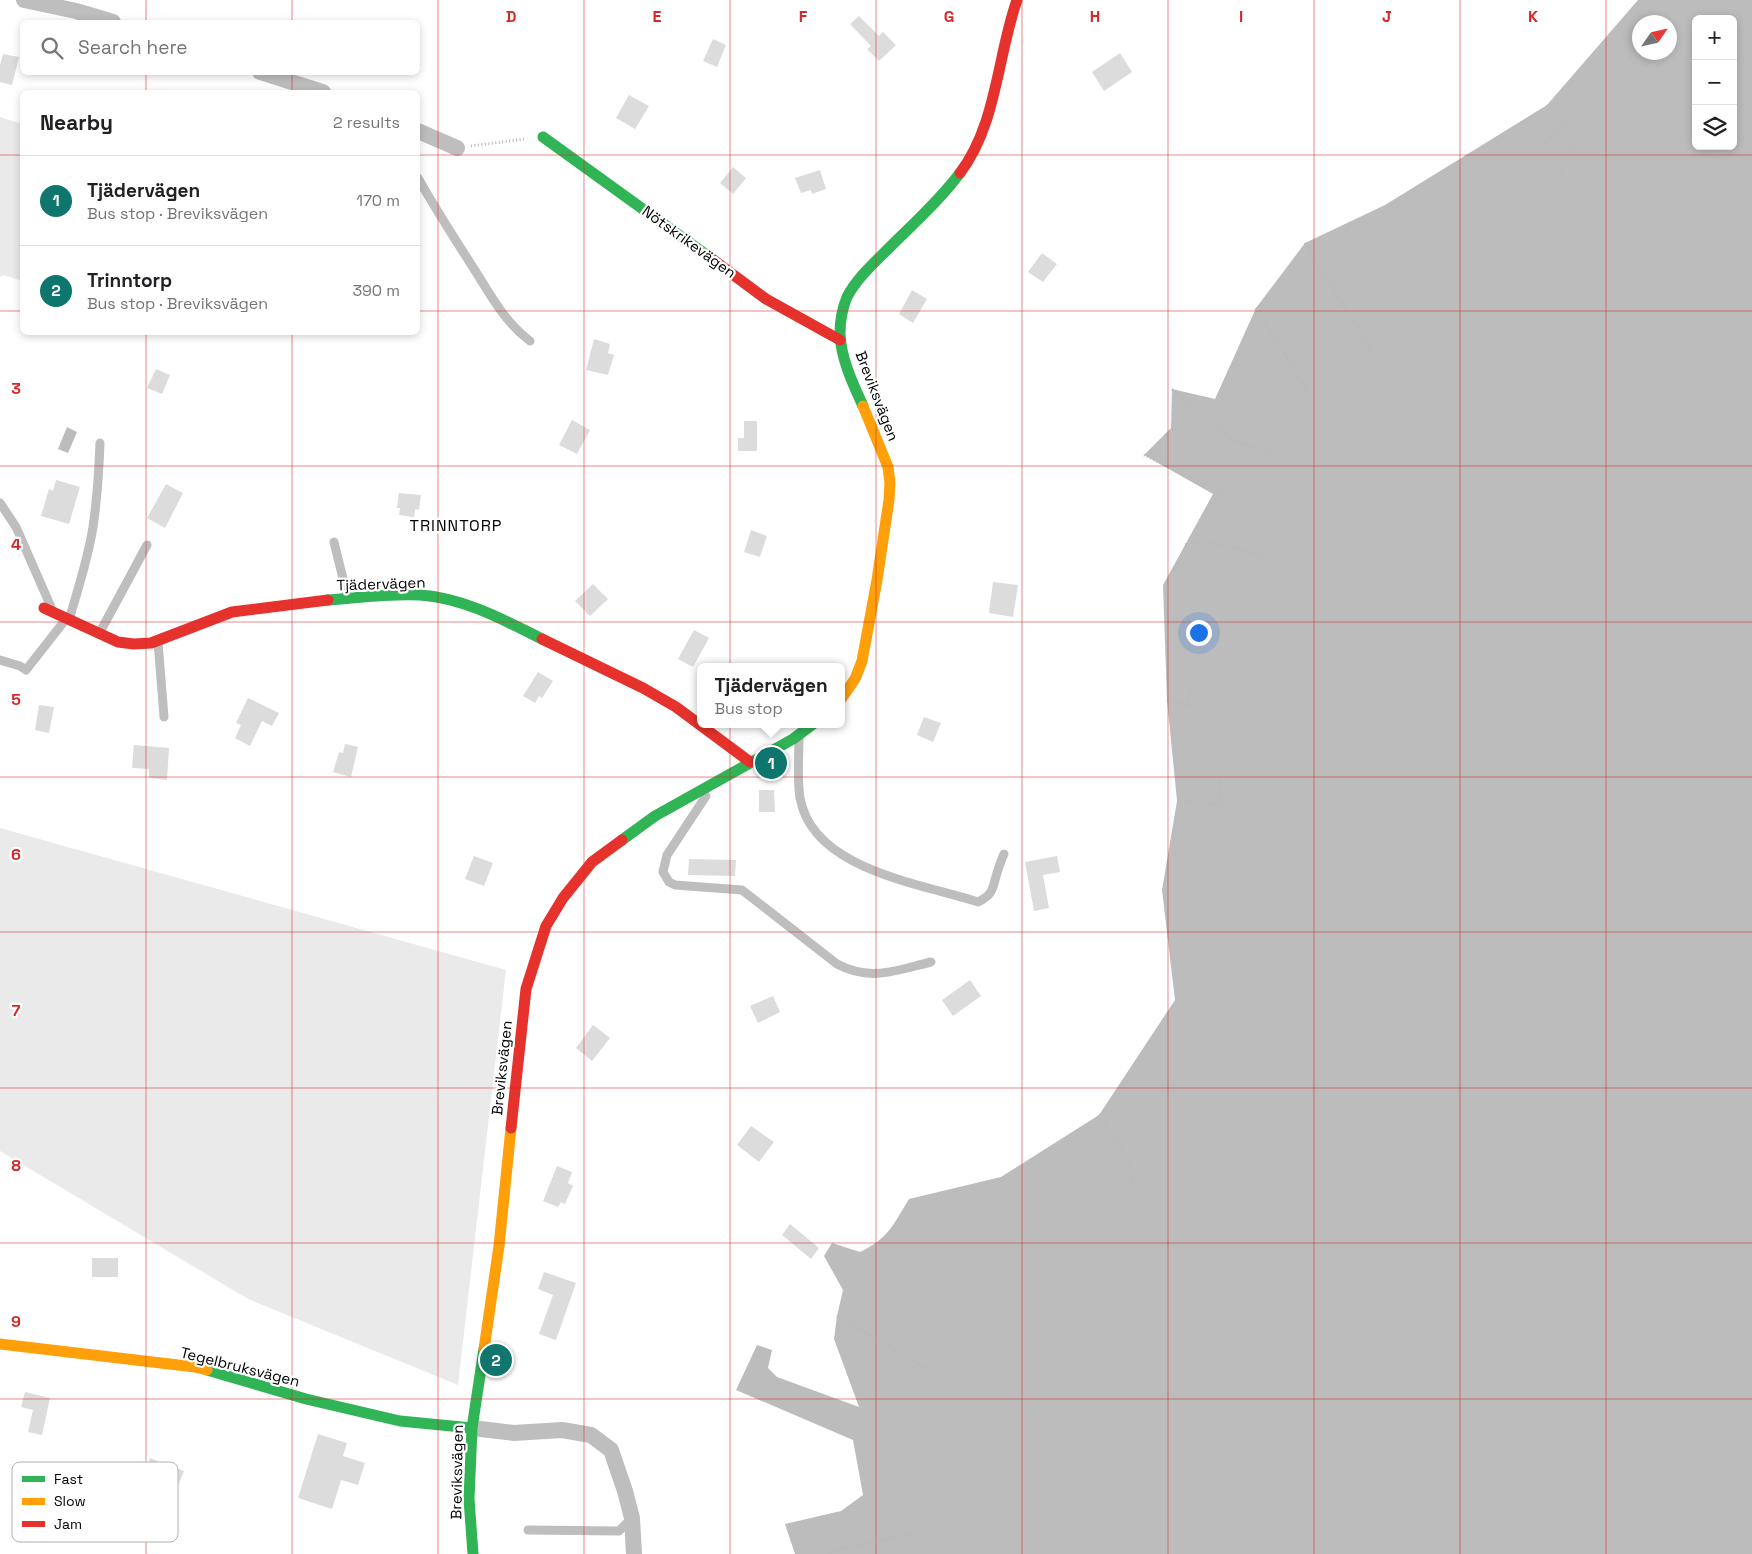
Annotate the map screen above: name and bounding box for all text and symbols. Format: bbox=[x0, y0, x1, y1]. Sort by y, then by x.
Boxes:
text: D bbox=[506, 6, 516, 27]
text: E bbox=[653, 6, 662, 27]
text: F bbox=[799, 6, 808, 27]
text: G bbox=[944, 6, 954, 27]
text: H bbox=[1090, 6, 1100, 27]
text: I bbox=[1239, 6, 1243, 27]
text: J bbox=[1382, 6, 1392, 27]
text: K bbox=[1528, 6, 1538, 27]
north arrow bbox=[1632, 15, 1677, 60]
map controls bbox=[1692, 15, 1737, 150]
button: + bbox=[1692, 15, 1737, 60]
search box bbox=[20, 20, 420, 75]
icon: search bbox=[38, 34, 66, 62]
text: Search here bbox=[78, 35, 188, 60]
button: − bbox=[1692, 60, 1737, 105]
button: layers bbox=[1692, 105, 1737, 150]
text: Nearby bbox=[40, 109, 113, 136]
text: 2 results bbox=[333, 112, 400, 133]
text: Tjädervägen bbox=[87, 178, 200, 203]
text: 1 bbox=[52, 190, 60, 211]
text: 170 m bbox=[356, 190, 400, 211]
street label: Nötskrikevägen bbox=[639, 201, 740, 282]
text: Bus stop · Breviksvägen bbox=[87, 203, 268, 224]
text: Trinntorp bbox=[87, 268, 172, 293]
text: 2 bbox=[51, 280, 61, 301]
text: 390 m bbox=[352, 280, 400, 301]
text: Bus stop · Breviksvägen bbox=[87, 293, 268, 314]
street label: Breviksvägen bbox=[852, 348, 903, 444]
text: 3 bbox=[11, 378, 21, 399]
district label: TRINNTORP bbox=[410, 515, 503, 536]
text: 4 bbox=[11, 534, 21, 555]
street label: Tjädervägen bbox=[336, 572, 426, 595]
your location bbox=[1186, 620, 1212, 646]
popup bbox=[697, 663, 845, 728]
text: Tjädervägen bbox=[714, 673, 828, 698]
text: 5 bbox=[11, 689, 21, 710]
text: Bus stop bbox=[714, 698, 783, 719]
pin: 1 bbox=[755, 744, 787, 782]
text: 6 bbox=[11, 844, 21, 865]
text: 7 bbox=[12, 1000, 21, 1021]
street label: Breviksvägen bbox=[487, 1020, 516, 1116]
text: 8 bbox=[11, 1155, 21, 1176]
text: 9 bbox=[11, 1311, 21, 1332]
pin: 2 bbox=[480, 1341, 512, 1379]
street label: Tegelbruksvägen bbox=[178, 1342, 302, 1391]
street label: Breviksvägen bbox=[446, 1424, 467, 1520]
legend bbox=[12, 1462, 178, 1542]
text: Fast bbox=[54, 1470, 83, 1488]
text: Slow bbox=[54, 1492, 86, 1510]
text: Jam bbox=[54, 1515, 82, 1533]

